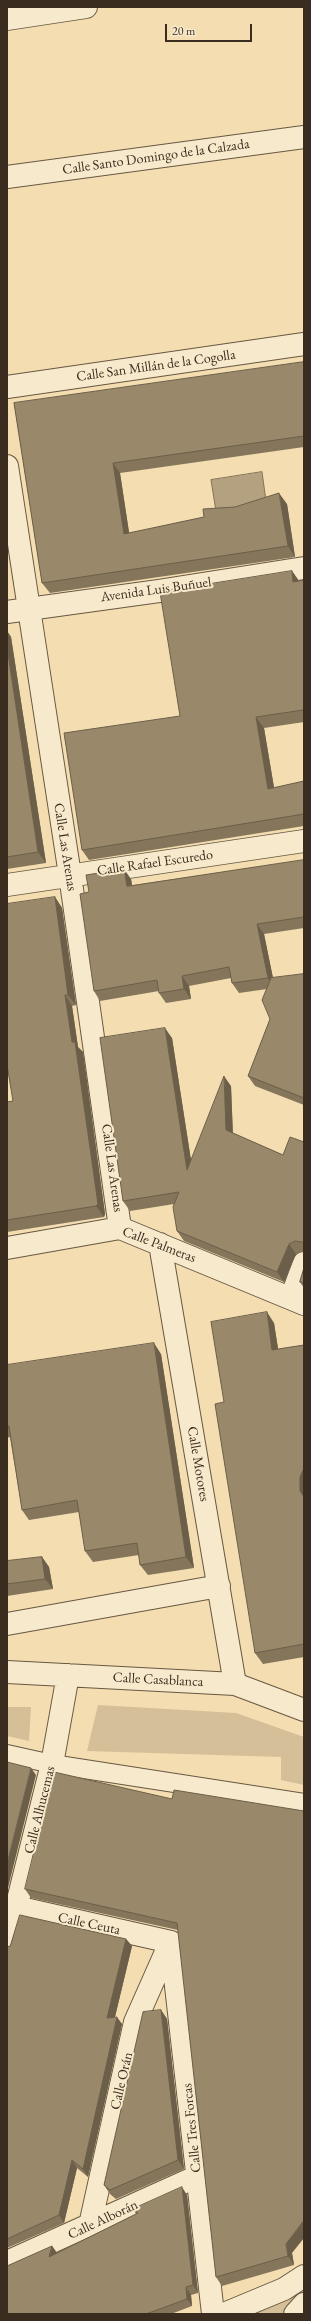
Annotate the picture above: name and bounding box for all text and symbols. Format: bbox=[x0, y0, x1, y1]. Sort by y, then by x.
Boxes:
scale bar bbox=[167, 16, 254, 42]
text: 20 m bbox=[172, 23, 195, 39]
street label: Calle Santo Domingo de la Calzada bbox=[61, 136, 251, 178]
street label: Calle San Millán de la Cogolla bbox=[75, 347, 237, 385]
street label: Avenida Luis Buñuel bbox=[100, 574, 212, 606]
street label: Calle Las Arenas bbox=[50, 802, 80, 892]
street label: Calle Rafael Escuredo bbox=[96, 847, 214, 879]
street label: Calle Las Arenas bbox=[97, 1123, 127, 1213]
street label: Calle Palmeras bbox=[120, 1223, 198, 1267]
street label: Calle Motores bbox=[183, 1425, 213, 1503]
street label: Calle Casablanca bbox=[112, 1669, 204, 1691]
street label: Calle Alhucemas bbox=[21, 1764, 59, 1856]
street label: Calle Ceuta bbox=[56, 1909, 122, 1939]
street label: Calle Orán bbox=[107, 2050, 137, 2112]
street label: Calle Tres Forcas bbox=[179, 2082, 205, 2174]
street label: Calle Alborán bbox=[65, 2196, 141, 2244]

